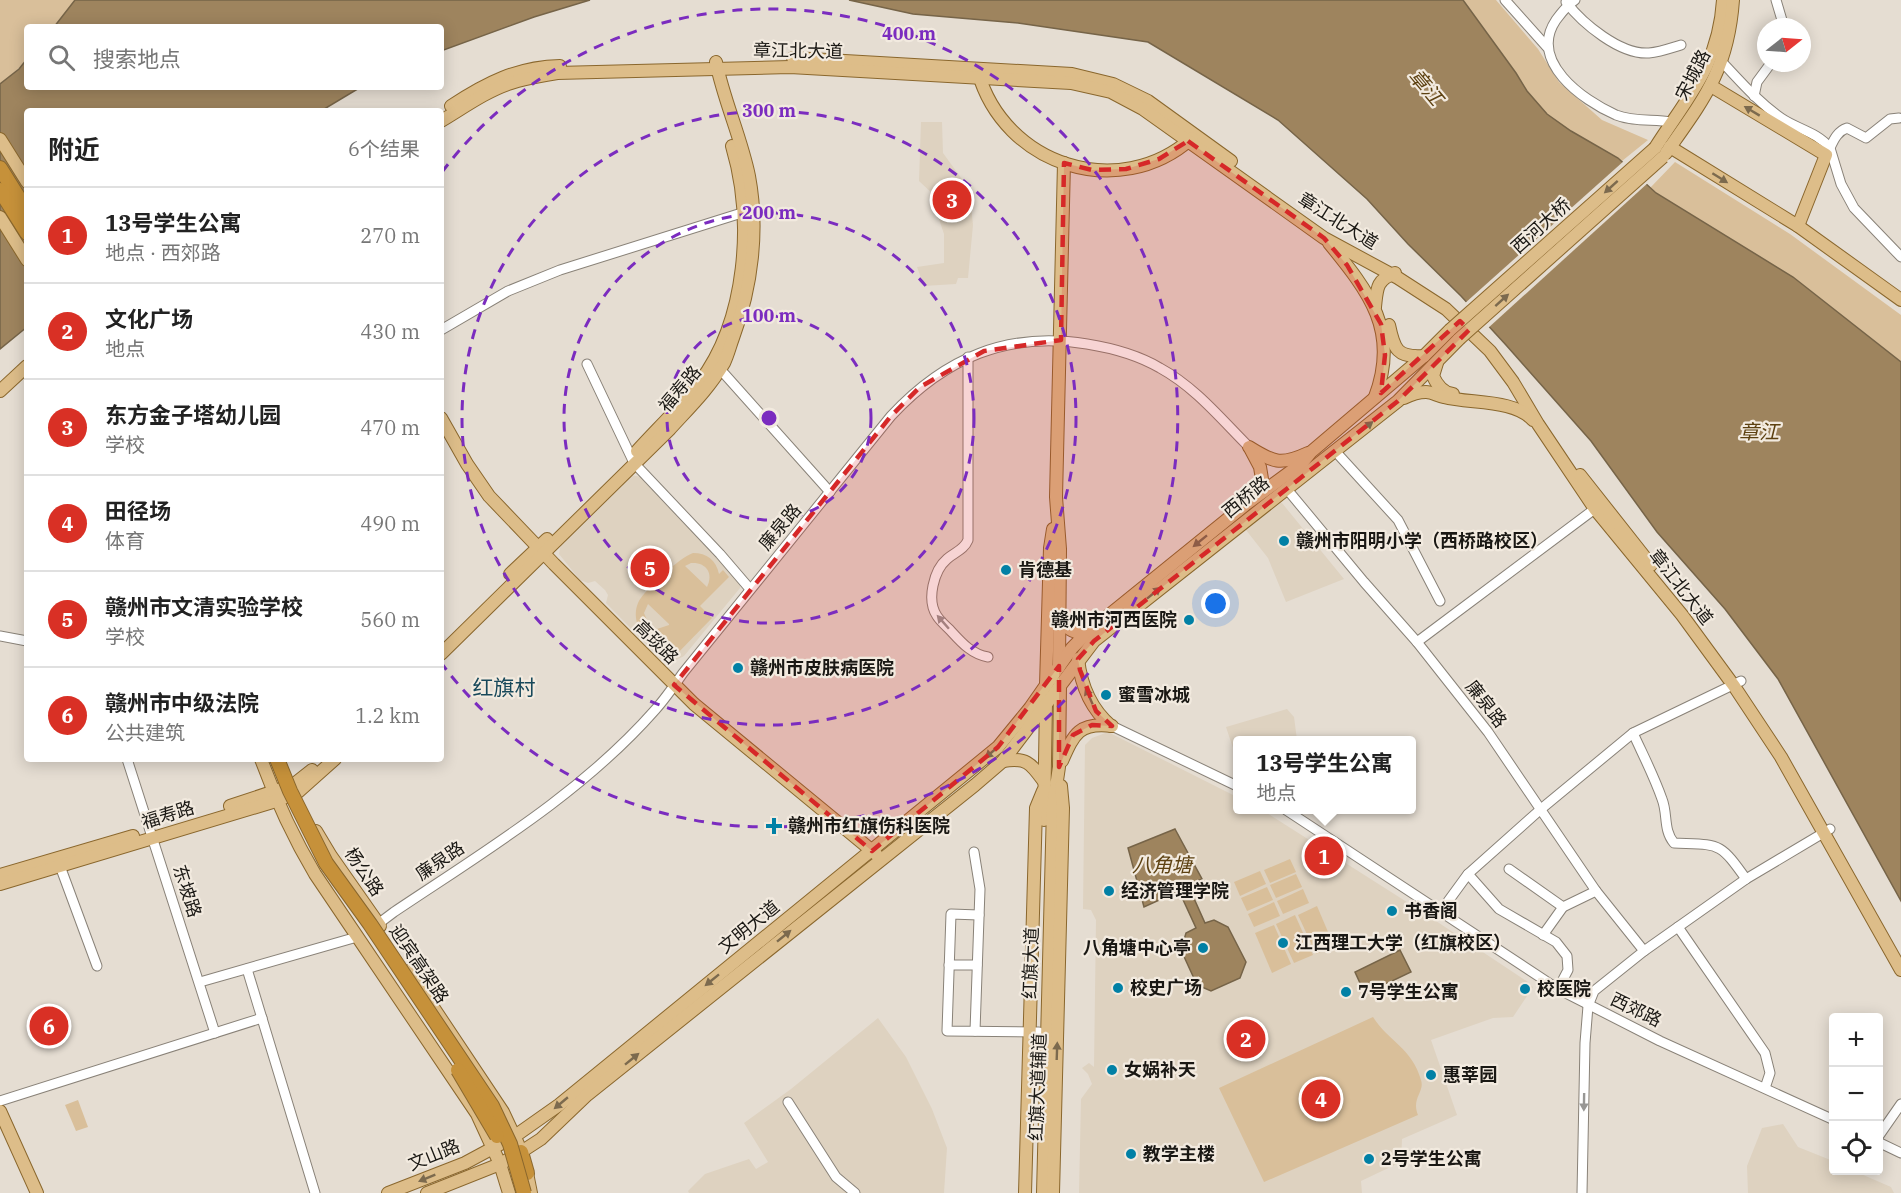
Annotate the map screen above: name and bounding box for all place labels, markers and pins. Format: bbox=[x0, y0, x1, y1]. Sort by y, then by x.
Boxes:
pin: 3 bbox=[932, 178, 972, 222]
centre of rings bbox=[759, 408, 779, 428]
place label: 赣州市阳明小学（西桥路校区） bbox=[1296, 529, 1548, 552]
marker: 赣州市阳明小学（西桥路校区） bbox=[1277, 534, 1291, 548]
pin: 5 bbox=[630, 546, 670, 590]
place label: 肯德基 bbox=[1018, 558, 1072, 581]
marker: 肯德基 bbox=[999, 563, 1013, 577]
place label: 赣州市河西医院 bbox=[1051, 608, 1177, 631]
marker: 赣州市河西医院 bbox=[1182, 613, 1196, 627]
place label: 赣州市皮肤病医院 bbox=[750, 656, 894, 679]
marker: 赣州市皮肤病医院 bbox=[731, 661, 745, 675]
place label: 蜜雪冰城 bbox=[1118, 683, 1190, 706]
marker: 蜜雪冰城 bbox=[1099, 688, 1113, 702]
place label: 赣州市红旗伤科医院 bbox=[788, 814, 950, 837]
marker: 赣州市红旗伤科医院 bbox=[765, 817, 783, 835]
pin: 1 bbox=[1304, 834, 1344, 878]
place label: 经济管理学院 bbox=[1121, 879, 1229, 902]
marker: 经济管理学院 bbox=[1102, 884, 1116, 898]
place label: 书香阁 bbox=[1404, 899, 1458, 922]
marker: 书香阁 bbox=[1385, 904, 1399, 918]
place label: 江西理工大学（红旗校区） bbox=[1295, 931, 1511, 954]
place label: 八角塘中心亭 bbox=[1083, 936, 1191, 959]
marker: 江西理工大学（红旗校区） bbox=[1276, 936, 1290, 950]
marker: 八角塘中心亭 bbox=[1196, 941, 1210, 955]
place label: 校史广场 bbox=[1130, 976, 1202, 999]
place label: 校医院 bbox=[1537, 977, 1591, 1000]
place label: 7号学生公寓 bbox=[1358, 980, 1459, 1003]
marker: 校史广场 bbox=[1111, 981, 1125, 995]
marker: 校医院 bbox=[1518, 982, 1532, 996]
marker: 7号学生公寓 bbox=[1339, 985, 1353, 999]
pin: 6 bbox=[29, 1004, 68, 1048]
pin: 2 bbox=[1226, 1016, 1266, 1062]
place label: 女娲补天 bbox=[1124, 1058, 1196, 1081]
marker: 女娲补天 bbox=[1105, 1063, 1119, 1077]
place label: 惠莘园 bbox=[1443, 1063, 1497, 1086]
marker: 惠莘园 bbox=[1424, 1068, 1438, 1082]
pin: 4 bbox=[1302, 1076, 1340, 1122]
place label: 教学主楼 bbox=[1143, 1142, 1215, 1165]
marker: 教学主楼 bbox=[1124, 1147, 1138, 1161]
place label: 2号学生公寓 bbox=[1381, 1147, 1482, 1170]
marker: 2号学生公寓 bbox=[1362, 1152, 1376, 1166]

